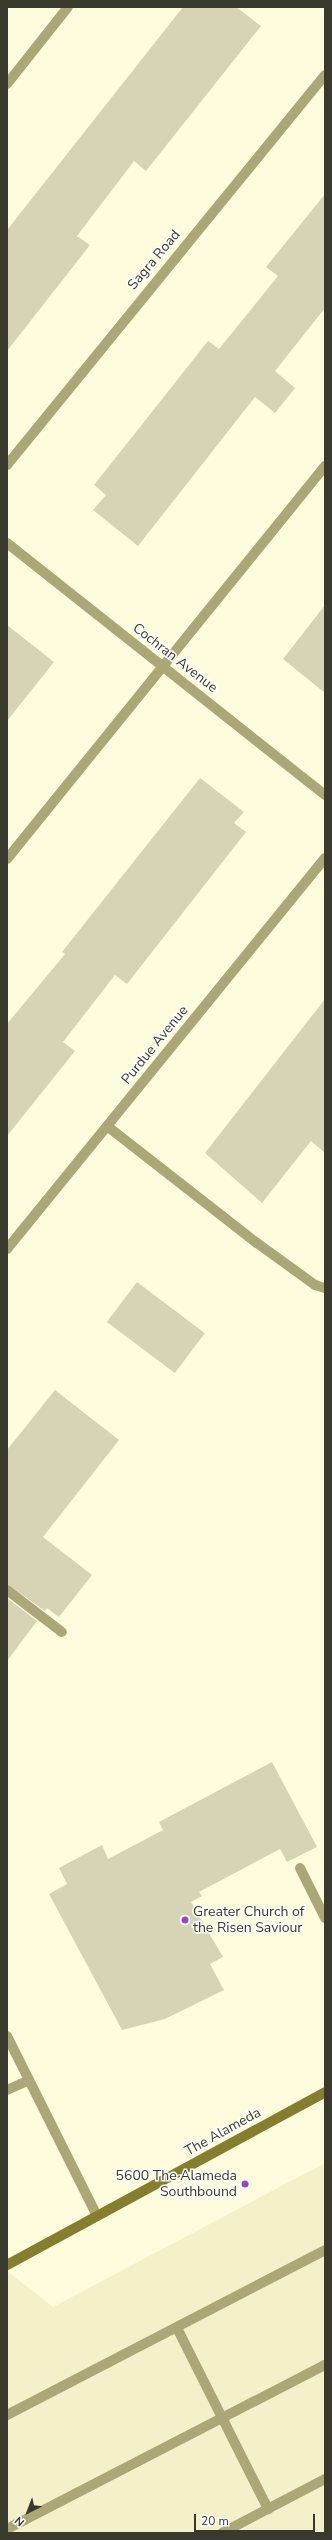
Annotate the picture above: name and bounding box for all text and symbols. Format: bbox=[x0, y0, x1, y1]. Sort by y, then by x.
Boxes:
street label: Sagra Road bbox=[124, 227, 184, 293]
street label: Cochran Avenue bbox=[129, 620, 221, 696]
street label: Purdue Avenue bbox=[118, 1002, 192, 1088]
place label: Greater Church of the Risen Saviour bbox=[193, 1904, 304, 1936]
marker: Greater Church of the Risen Saviour bbox=[180, 1915, 190, 1925]
street label: The Alameda bbox=[182, 2104, 264, 2160]
place label: 5600 The Alameda Southbound bbox=[116, 2168, 237, 2200]
marker: 5600 The Alameda Southbound bbox=[240, 2179, 250, 2189]
north arrow bbox=[8, 2492, 48, 2532]
scale bar bbox=[196, 2506, 317, 2532]
text: N bbox=[12, 2513, 28, 2530]
text: 20 m bbox=[201, 2513, 229, 2529]

